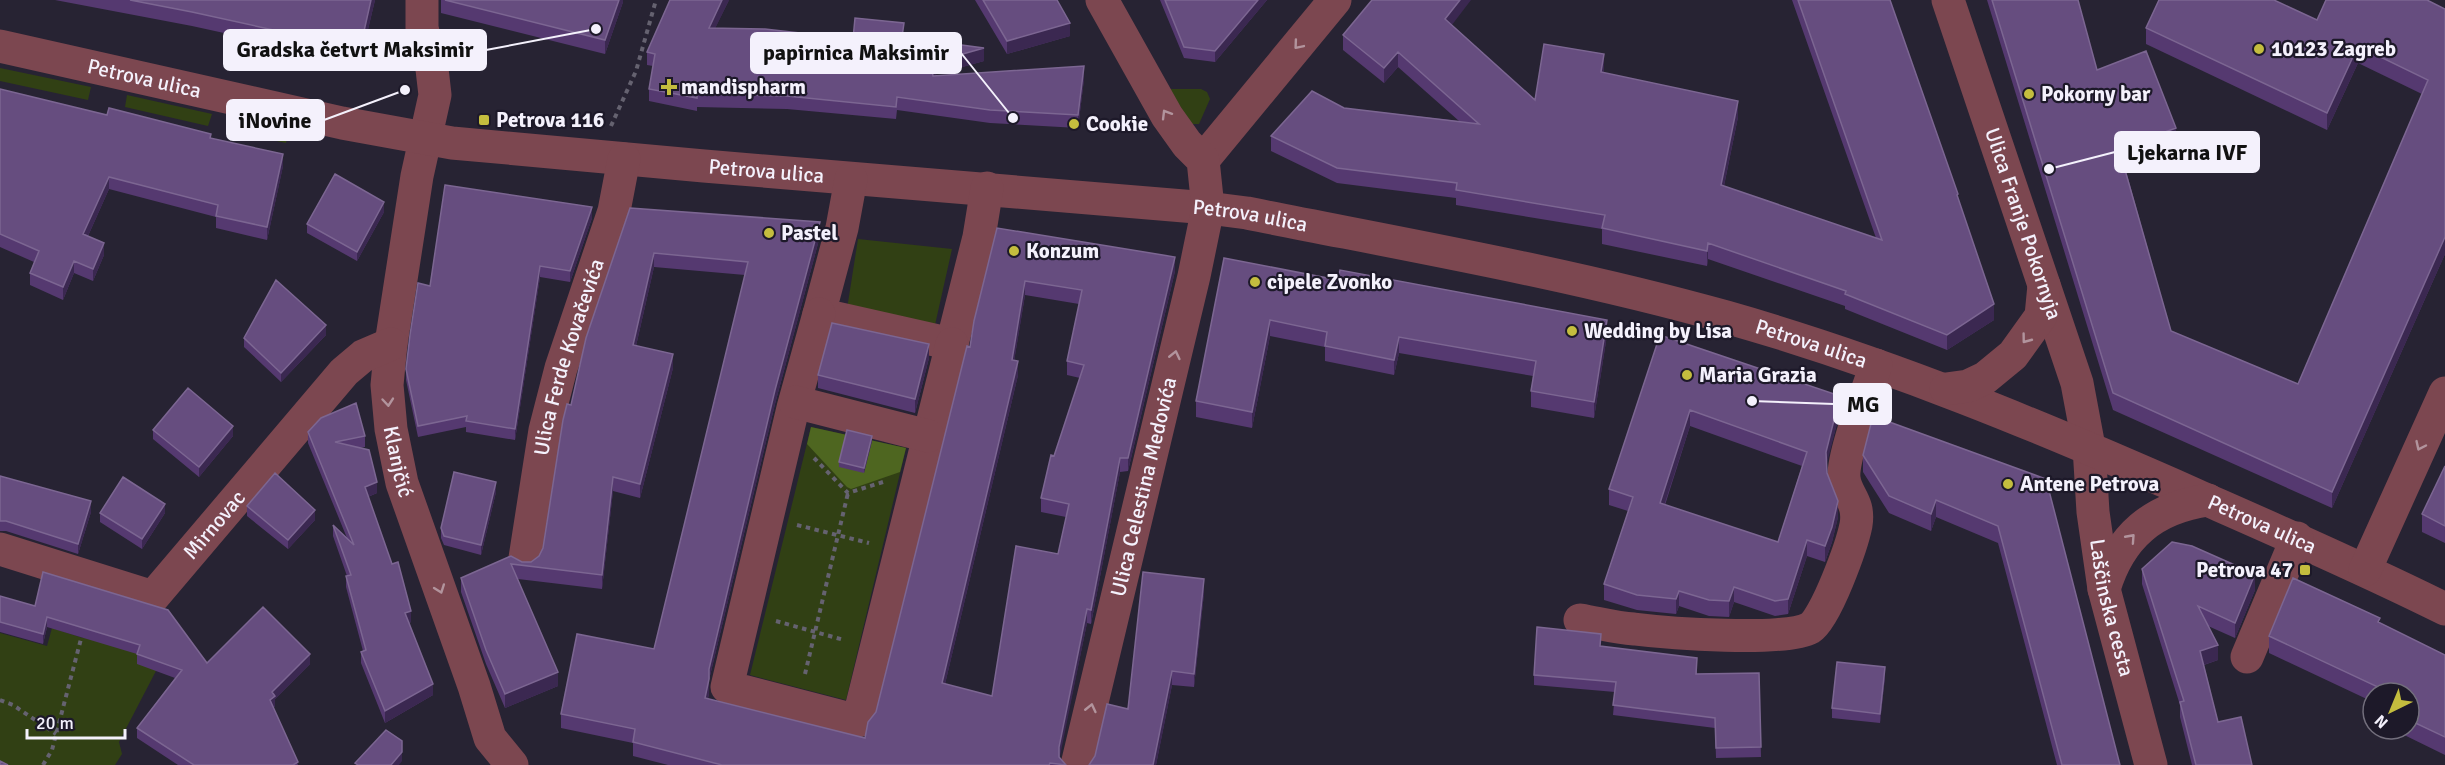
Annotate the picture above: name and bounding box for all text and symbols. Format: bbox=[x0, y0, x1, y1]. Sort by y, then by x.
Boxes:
callout: Gradska četvrt Maksimir bbox=[224, 30, 486, 70]
callout: papirnica Maksimir bbox=[751, 33, 961, 73]
text: Gradska četvrt Maksimir bbox=[236, 36, 474, 63]
place label: 10123 Zagreb bbox=[2271, 36, 2396, 62]
one-way arrow bbox=[1294, 38, 1305, 49]
text: papirnica Maksimir bbox=[763, 39, 949, 66]
marker: 10123 Zagreb bbox=[2252, 42, 2266, 56]
street label: Petrova ulica bbox=[85, 53, 204, 104]
place label: mandispharm bbox=[681, 74, 806, 100]
marker: mandispharm bbox=[662, 80, 676, 94]
place label: Pokorny bar bbox=[2041, 81, 2151, 107]
marker: Pokorny bar bbox=[2022, 87, 2036, 101]
callout: iNovine bbox=[227, 100, 324, 140]
text: iNovine bbox=[239, 107, 311, 134]
place label: Petrova 116 bbox=[496, 107, 604, 133]
one-way arrow bbox=[1162, 110, 1174, 120]
place label: Cookie bbox=[1086, 111, 1148, 137]
marker: Petrova 116 bbox=[477, 113, 491, 127]
marker: Cookie bbox=[1067, 117, 1081, 131]
street label: Ulica Franje Pokornyja bbox=[1979, 124, 2068, 323]
callout: Ljekarna IVF bbox=[2115, 132, 2259, 172]
text: Ljekarna IVF bbox=[2127, 139, 2247, 166]
street label: Petrova ulica bbox=[708, 153, 825, 189]
street label: Petrova ulica bbox=[1192, 194, 1310, 238]
place label: Pastel bbox=[781, 220, 838, 246]
marker: Pastel bbox=[762, 226, 776, 240]
place label: Konzum bbox=[1026, 238, 1099, 264]
marker: Konzum bbox=[1007, 244, 1021, 258]
street label: Ulica Ferde Kovačevića bbox=[528, 255, 610, 457]
place label: cipele Zvonko bbox=[1267, 269, 1392, 295]
marker: cipele Zvonko bbox=[1248, 275, 1262, 289]
street label: Petrova ulica bbox=[1752, 313, 1871, 374]
place label: Wedding by Lisa bbox=[1584, 318, 1732, 344]
marker: Wedding by Lisa bbox=[1565, 324, 1579, 338]
one-way arrow bbox=[2022, 332, 2033, 343]
one-way arrow bbox=[1168, 350, 1181, 360]
place label: Maria Grazia bbox=[1699, 362, 1817, 388]
marker: Maria Grazia bbox=[1680, 368, 1694, 382]
street label: Ulica Celestina Medovića bbox=[1105, 375, 1182, 599]
callout: MG bbox=[1834, 384, 1891, 424]
text: MG bbox=[1847, 391, 1879, 418]
one-way arrow bbox=[381, 398, 394, 407]
street label: Klanjčić bbox=[378, 424, 419, 501]
one-way arrow bbox=[2416, 440, 2428, 451]
place label: Antene Petrova bbox=[2020, 471, 2160, 497]
marker: Antene Petrova bbox=[2001, 477, 2015, 491]
street label: Mirnovac bbox=[178, 485, 251, 565]
street label: Petrova ulica bbox=[2204, 489, 2320, 560]
one-way arrow bbox=[2124, 534, 2135, 545]
street label: Laščinska cesta bbox=[2084, 537, 2140, 679]
place label: Petrova 47 bbox=[2196, 557, 2293, 583]
marker: Petrova 47 bbox=[2298, 563, 2312, 577]
one-way arrow bbox=[433, 584, 446, 594]
north arrow bbox=[2361, 681, 2421, 741]
scale bar bbox=[27, 702, 124, 740]
one-way arrow bbox=[1084, 703, 1097, 713]
text: N bbox=[2371, 710, 2392, 732]
text: 20 m bbox=[36, 712, 74, 734]

